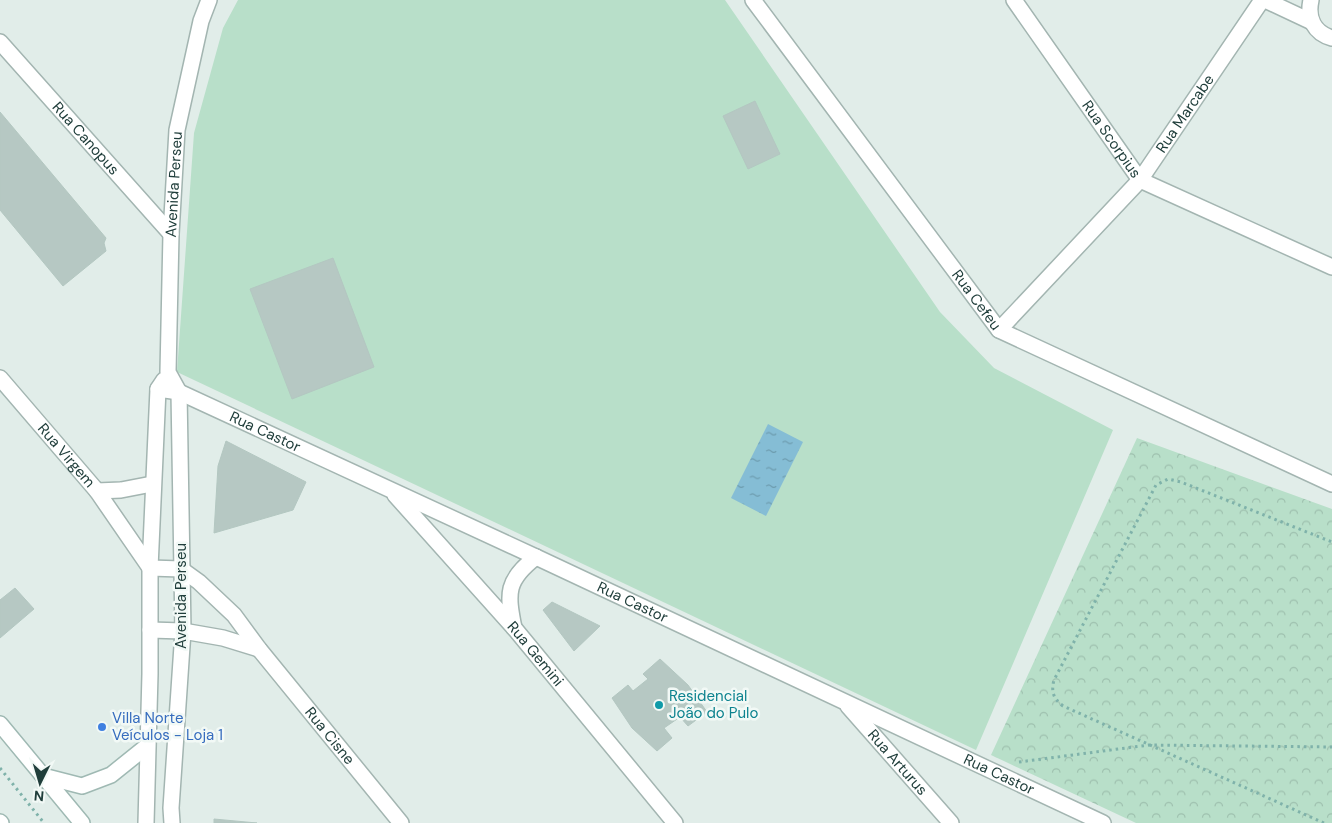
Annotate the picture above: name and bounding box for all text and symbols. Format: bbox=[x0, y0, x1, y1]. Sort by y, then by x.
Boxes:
street label: Rua Marcabe bbox=[1151, 71, 1219, 157]
street label: Rua Scorpius bbox=[1077, 96, 1146, 182]
street label: Rua Canopus bbox=[48, 97, 124, 179]
street label: Avenida Perseu bbox=[161, 131, 187, 238]
street label: Rua Cefeu bbox=[947, 265, 1006, 334]
street label: Rua Castor bbox=[226, 407, 304, 457]
street label: Rua Virgem bbox=[33, 419, 100, 492]
street label: Avenida Perseu bbox=[171, 543, 191, 649]
street label: Rua Castor bbox=[594, 577, 671, 628]
street label: Rua Gemini bbox=[503, 617, 568, 691]
place label: Residencial João do Pulo bbox=[669, 686, 758, 723]
marker: Residencial João do Pulo bbox=[653, 699, 665, 711]
street label: Rua Cisne bbox=[300, 703, 359, 769]
place label: Villa Norte Veículos - Loja 1 bbox=[112, 708, 223, 745]
marker: Villa Norte Veículos - Loja 1 bbox=[96, 721, 108, 733]
street label: Rua Arturus bbox=[863, 725, 932, 799]
street label: Rua Castor bbox=[960, 749, 1038, 800]
north arrow bbox=[15, 758, 65, 808]
text: N bbox=[33, 787, 45, 805]

